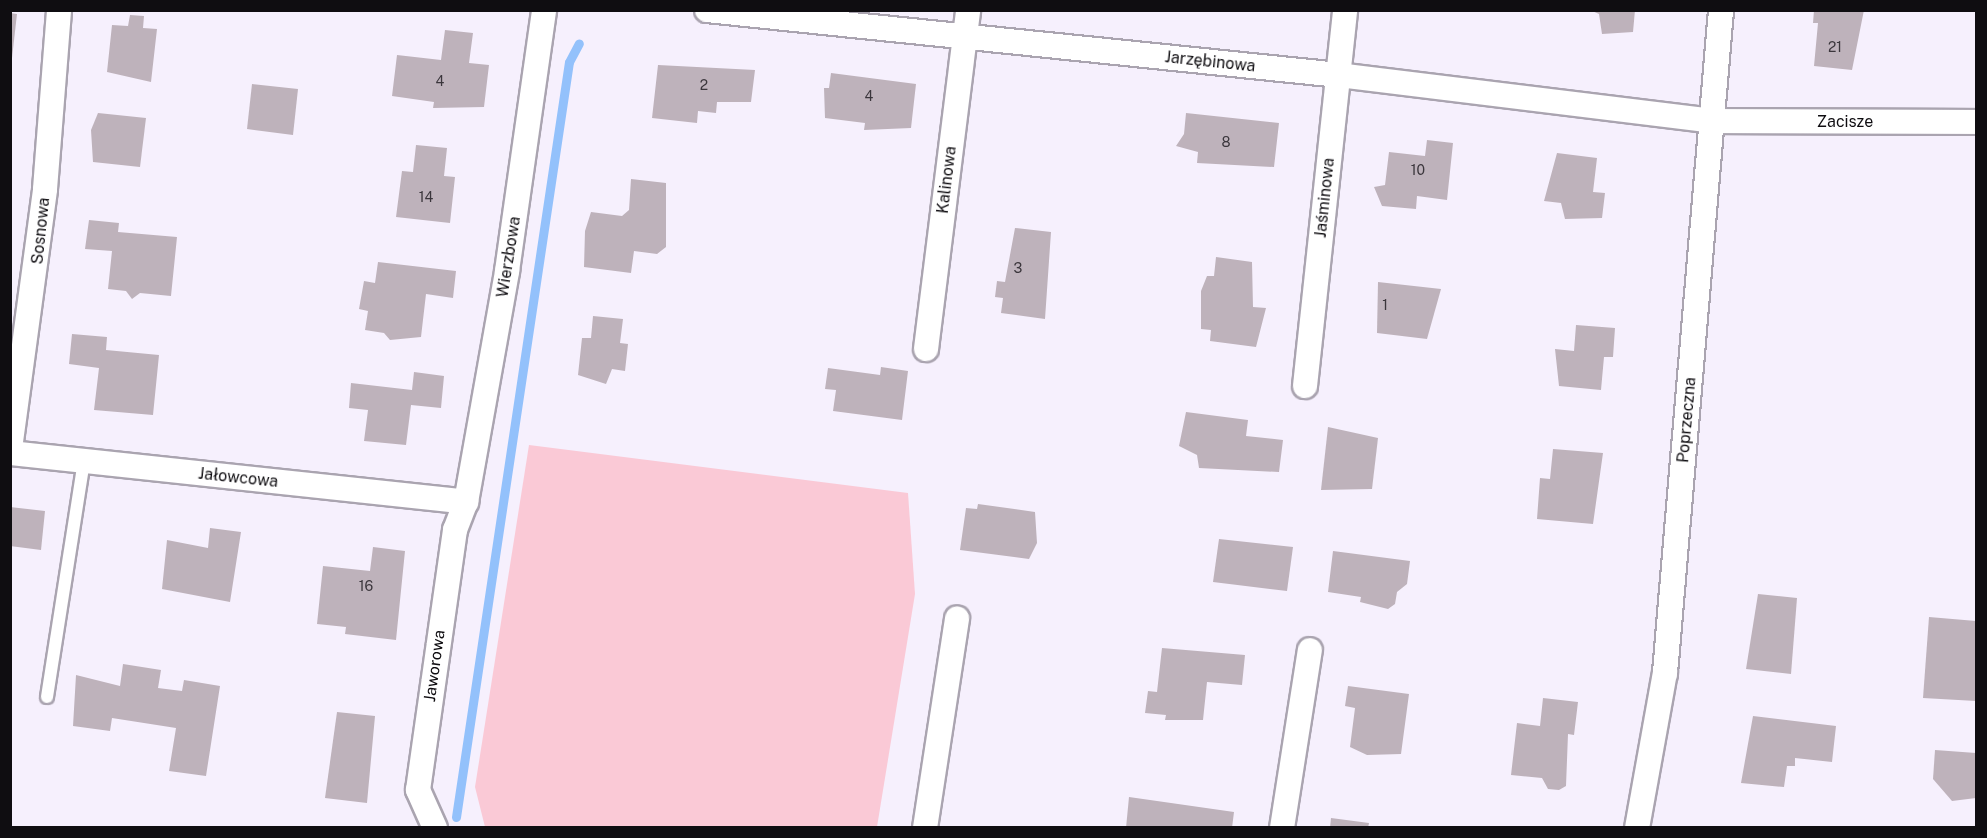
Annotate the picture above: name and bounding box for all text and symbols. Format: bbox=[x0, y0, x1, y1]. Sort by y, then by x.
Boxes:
house number: 21 bbox=[1828, 39, 1842, 55]
street label: Jarzębinowa bbox=[1164, 48, 1256, 76]
house number: 4 bbox=[436, 73, 444, 89]
house number: 2 bbox=[700, 77, 708, 93]
house number: 4 bbox=[865, 88, 873, 104]
street label: Zacisze bbox=[1817, 112, 1873, 132]
house number: 8 bbox=[1221, 134, 1231, 150]
street label: Kalinowa bbox=[933, 145, 961, 215]
street label: Jaśminowa bbox=[1311, 157, 1339, 239]
house number: 10 bbox=[1411, 162, 1425, 178]
house number: 14 bbox=[419, 189, 433, 205]
street label: Sosnowa bbox=[28, 197, 54, 265]
street label: Wierzbowa bbox=[493, 215, 525, 299]
house number: 3 bbox=[1014, 260, 1022, 276]
house number: 1 bbox=[1382, 297, 1388, 313]
street label: Poprzeczna bbox=[1674, 376, 1700, 464]
street label: Jałowcowa bbox=[197, 464, 279, 492]
house number: 16 bbox=[359, 578, 373, 594]
street label: Jaworowa bbox=[420, 629, 450, 703]

